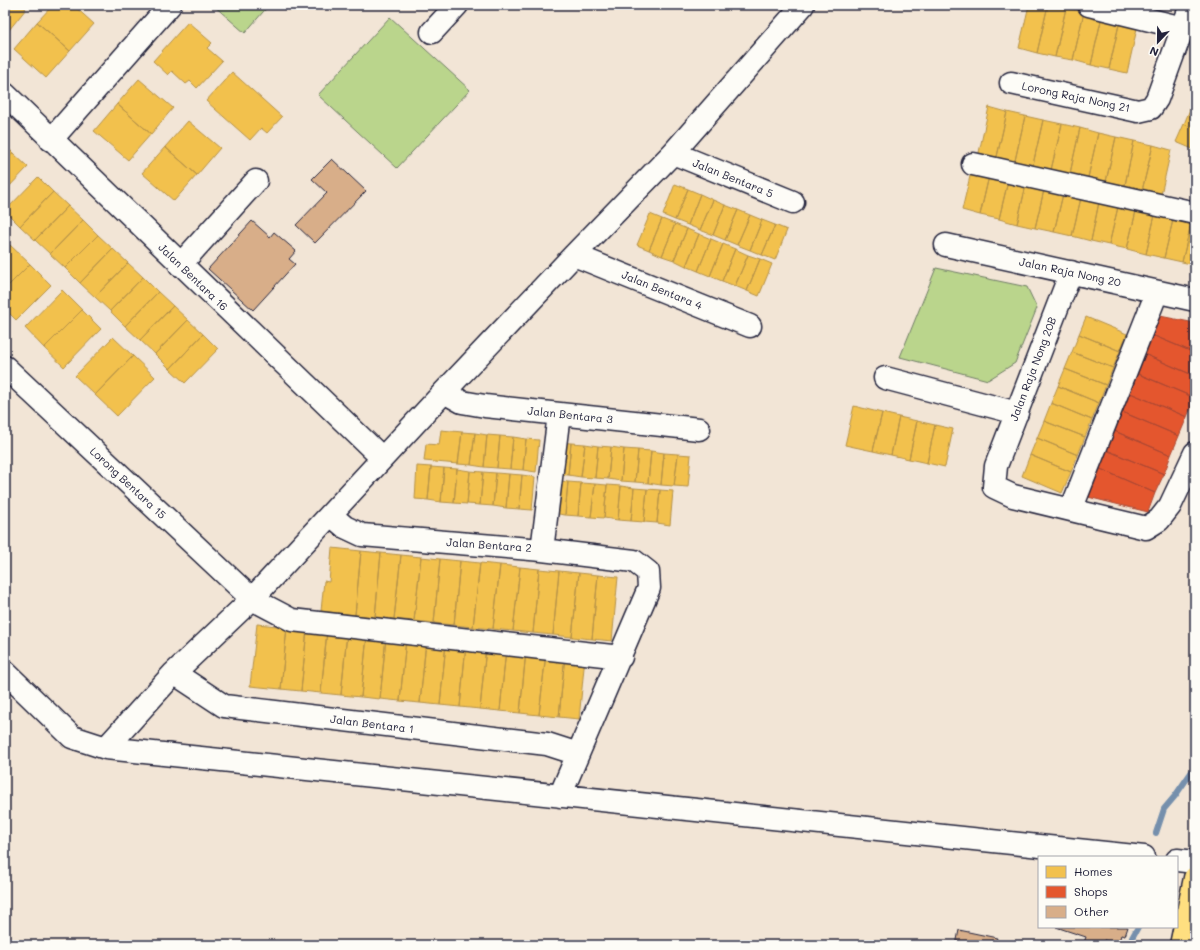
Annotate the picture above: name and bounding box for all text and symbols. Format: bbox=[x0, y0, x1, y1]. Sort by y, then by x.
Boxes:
north arrow bbox=[1138, 22, 1178, 62]
text: N bbox=[1147, 43, 1161, 60]
street label: Lorong Raja Nong 21 bbox=[1021, 78, 1131, 115]
street label: Jalan Bentara 5 bbox=[691, 155, 776, 201]
street label: Jalan Bentara 16 bbox=[155, 240, 231, 314]
street label: Jalan Raja Nong 20 bbox=[1018, 253, 1123, 290]
street label: Jalan Bentara 4 bbox=[620, 266, 705, 313]
street label: Jalan Raja Nong 20B bbox=[1006, 314, 1059, 423]
street label: Jalan Bentara 3 bbox=[527, 403, 614, 427]
street label: Lorong Bentara 15 bbox=[87, 443, 170, 522]
street label: Jalan Bentara 2 bbox=[446, 534, 532, 555]
street label: Jalan Bentara 1 bbox=[329, 711, 415, 736]
legend bbox=[1038, 856, 1178, 928]
text: Homes bbox=[1074, 863, 1113, 879]
text: Shops bbox=[1074, 883, 1108, 899]
text: Other bbox=[1074, 903, 1109, 919]

